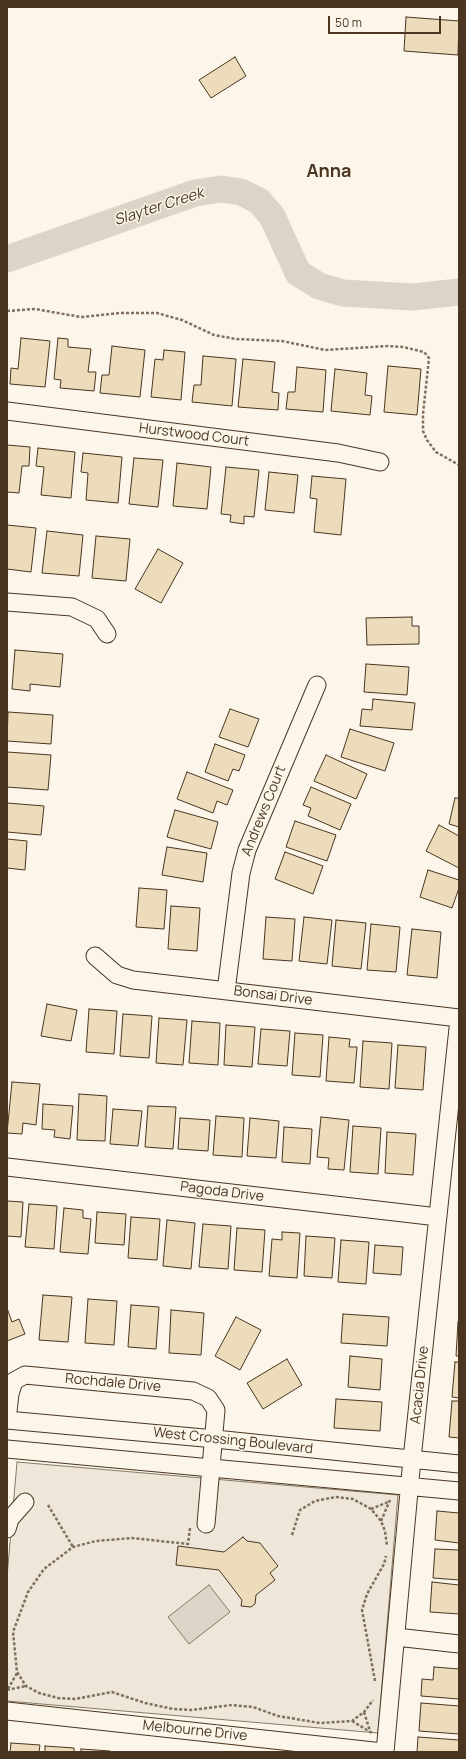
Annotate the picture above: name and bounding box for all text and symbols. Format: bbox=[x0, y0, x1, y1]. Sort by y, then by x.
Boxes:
scale bar bbox=[330, 8, 443, 34]
text: 50 m bbox=[335, 14, 362, 31]
district label: Anna bbox=[307, 161, 351, 183]
water label: Slayter Creek bbox=[112, 184, 206, 230]
street label: Hurstwood Court bbox=[138, 420, 250, 450]
street label: Andrews Court bbox=[238, 763, 290, 859]
street label: Bonsai Drive bbox=[233, 983, 313, 1009]
street label: Pagoda Drive bbox=[179, 1179, 265, 1205]
street label: Acacia Drive bbox=[408, 1345, 432, 1425]
street label: Rochdale Drive bbox=[64, 1370, 162, 1396]
street label: West Crossing Boulevard bbox=[152, 1424, 314, 1458]
street label: Melbourne Drive bbox=[142, 1717, 248, 1745]

